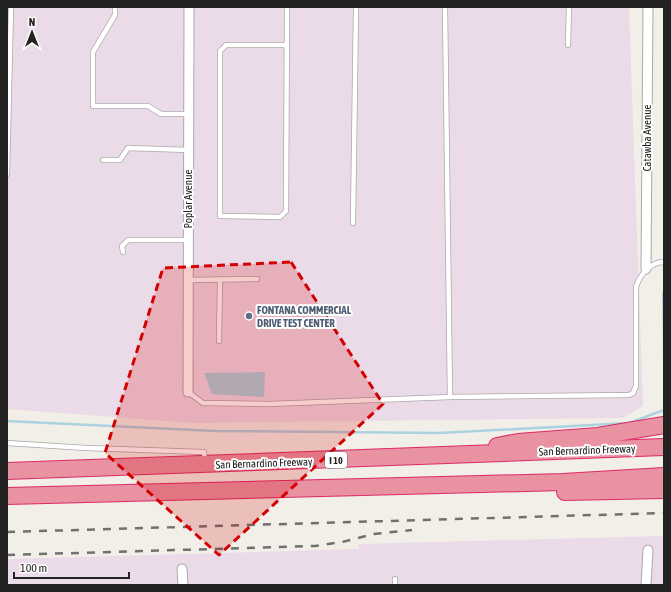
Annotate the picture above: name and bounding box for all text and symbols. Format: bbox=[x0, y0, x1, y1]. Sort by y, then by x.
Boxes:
north arrow bbox=[12, 12, 52, 52]
text: N bbox=[29, 16, 35, 28]
street label: Catawba Avenue bbox=[641, 104, 653, 172]
street label: Poplar Avenue bbox=[182, 170, 194, 228]
place label: FONTANA COMMERCIAL DRIVE TEST CENTER bbox=[257, 304, 352, 329]
marker: FONTANA COMMERCIAL DRIVE TEST CENTER bbox=[244, 311, 254, 321]
street label: San Bernardino Freeway bbox=[538, 442, 636, 458]
road number: I 10 bbox=[325, 452, 347, 468]
street label: San Bernardino Freeway bbox=[215, 455, 313, 471]
scale bar bbox=[14, 554, 129, 580]
text: 100 m bbox=[20, 561, 47, 575]

